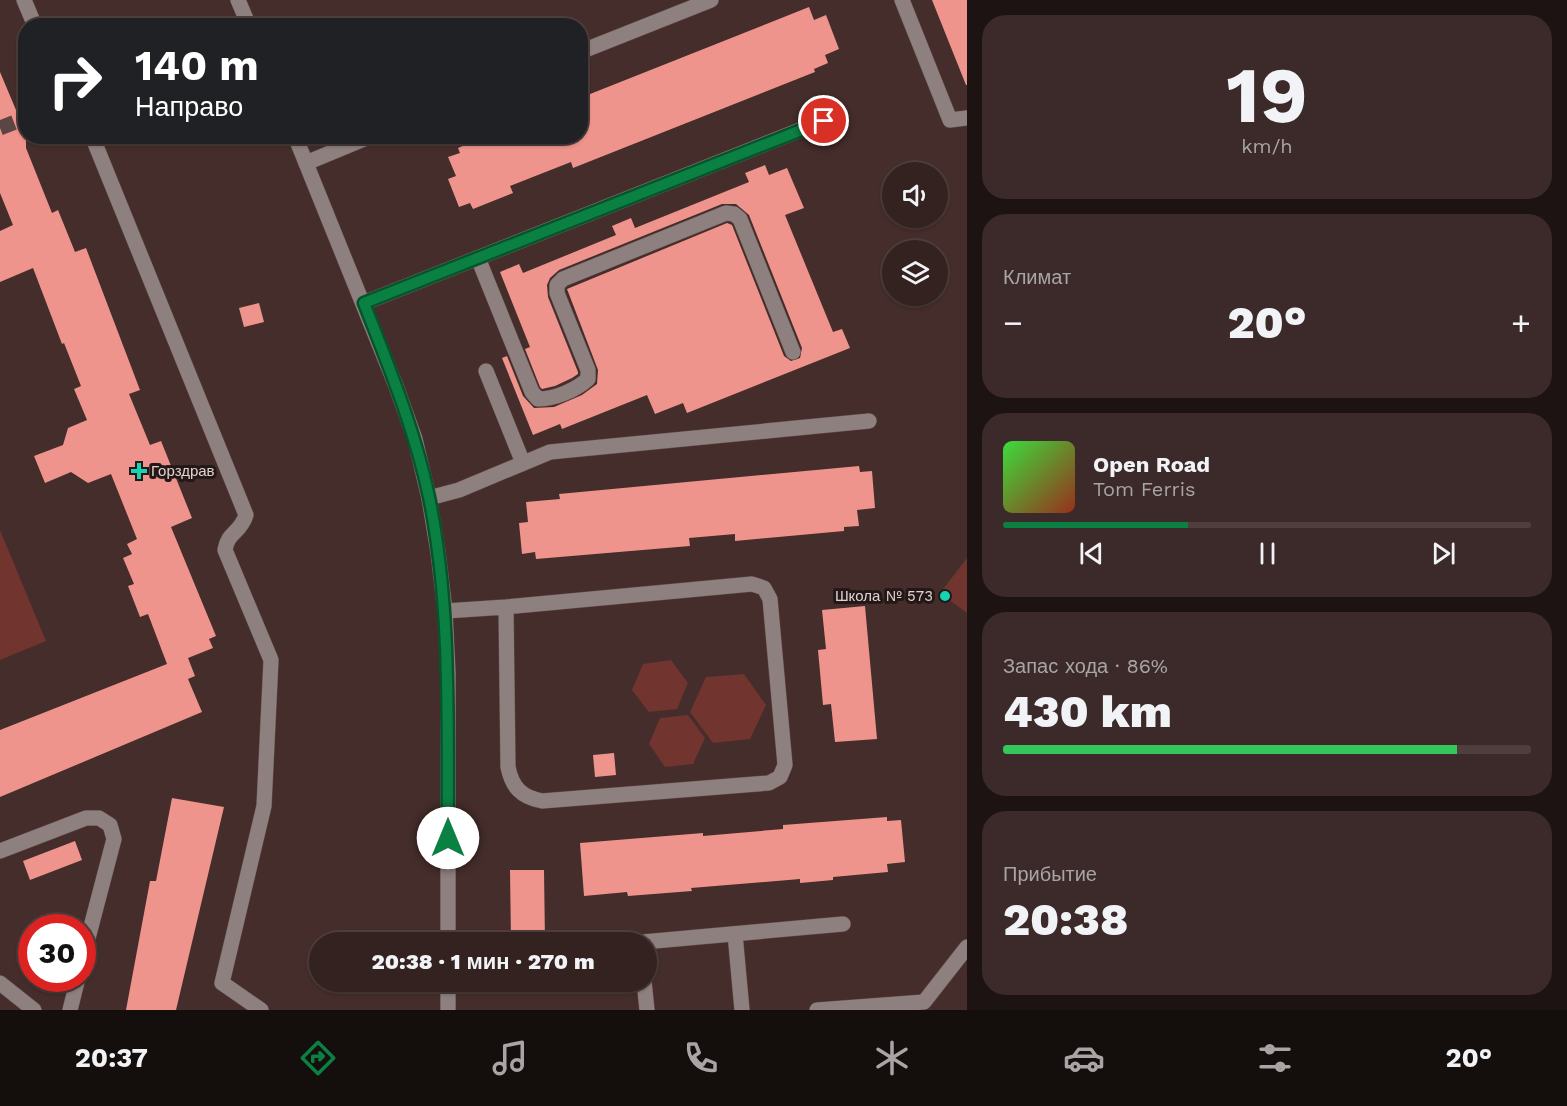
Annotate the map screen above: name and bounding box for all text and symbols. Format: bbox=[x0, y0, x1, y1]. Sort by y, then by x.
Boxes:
text: 140 m bbox=[135, 41, 259, 90]
icon: right bbox=[36, 42, 114, 120]
text: 19 bbox=[1226, 49, 1308, 141]
text: Направо bbox=[135, 91, 243, 123]
pin bbox=[798, 95, 849, 146]
icon: arrive bbox=[807, 104, 840, 137]
text: km/h bbox=[1241, 134, 1293, 158]
map controls bbox=[882, 162, 948, 306]
button: sound bbox=[882, 162, 948, 228]
button: layers bbox=[882, 240, 948, 306]
text: Климат bbox=[1003, 265, 1071, 289]
text: 20° bbox=[1227, 296, 1307, 349]
text: − bbox=[1003, 303, 1023, 342]
text: + bbox=[1511, 303, 1531, 342]
text: Open Road bbox=[1093, 452, 1210, 477]
place label: Горздрав bbox=[151, 462, 215, 480]
marker: Горздрав bbox=[132, 464, 146, 478]
text: Tom Ferris bbox=[1093, 477, 1196, 501]
icon: previous bbox=[1075, 537, 1108, 570]
icon: pause bbox=[1251, 537, 1284, 570]
icon: next bbox=[1427, 537, 1460, 570]
place label: Школа № 573 bbox=[835, 587, 933, 605]
marker: Школа № 573 bbox=[938, 589, 952, 603]
text: Запас хода · 86% bbox=[1003, 654, 1168, 678]
text: 430 km bbox=[1003, 685, 1172, 738]
position arrow bbox=[416, 806, 480, 870]
text: Прибытие bbox=[1003, 862, 1097, 886]
text: 20:38 bbox=[1003, 893, 1128, 946]
speed limit sign: 30 bbox=[18, 914, 96, 992]
text: 20:38 · 1 мин · 270 m bbox=[371, 949, 595, 974]
icon: directions bbox=[297, 1037, 339, 1079]
icon: music bbox=[489, 1037, 531, 1079]
icon: phone bbox=[680, 1037, 722, 1079]
icon: climate bbox=[871, 1037, 913, 1079]
icon: car bbox=[1063, 1037, 1105, 1079]
icon: filters bbox=[1254, 1037, 1296, 1079]
text: 20:37 bbox=[75, 1042, 148, 1074]
text: 20° bbox=[1445, 1042, 1492, 1074]

